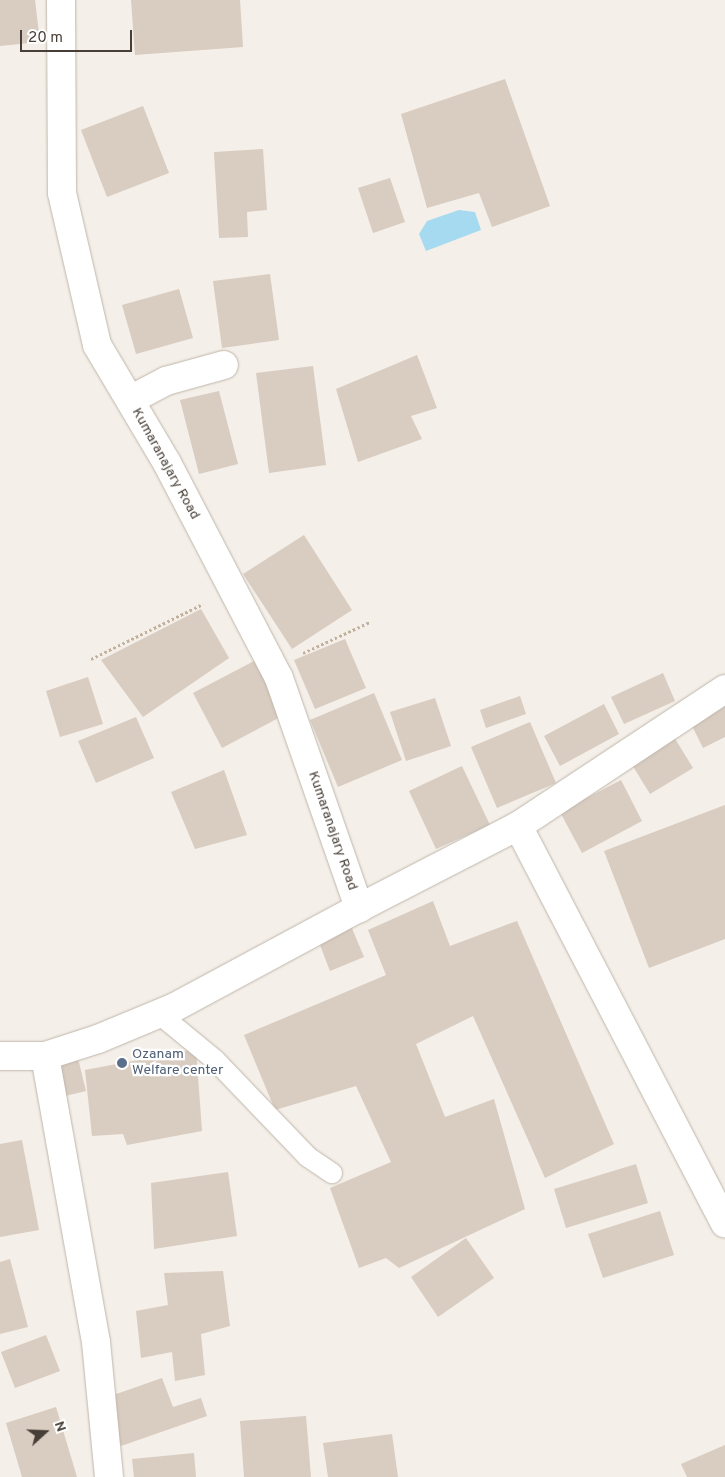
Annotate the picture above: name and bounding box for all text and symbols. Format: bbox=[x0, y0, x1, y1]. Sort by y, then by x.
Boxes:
scale bar bbox=[22, 20, 135, 52]
text: 20 m bbox=[28, 29, 63, 48]
street label: Kumaranajary Road bbox=[127, 405, 203, 523]
street label: Kumaranajary Road bbox=[304, 769, 360, 893]
place label: Ozanam Welfare center bbox=[132, 1047, 223, 1080]
marker: Ozanam Welfare center bbox=[116, 1057, 128, 1069]
north arrow bbox=[20, 1407, 70, 1457]
text: N bbox=[50, 1419, 69, 1434]

